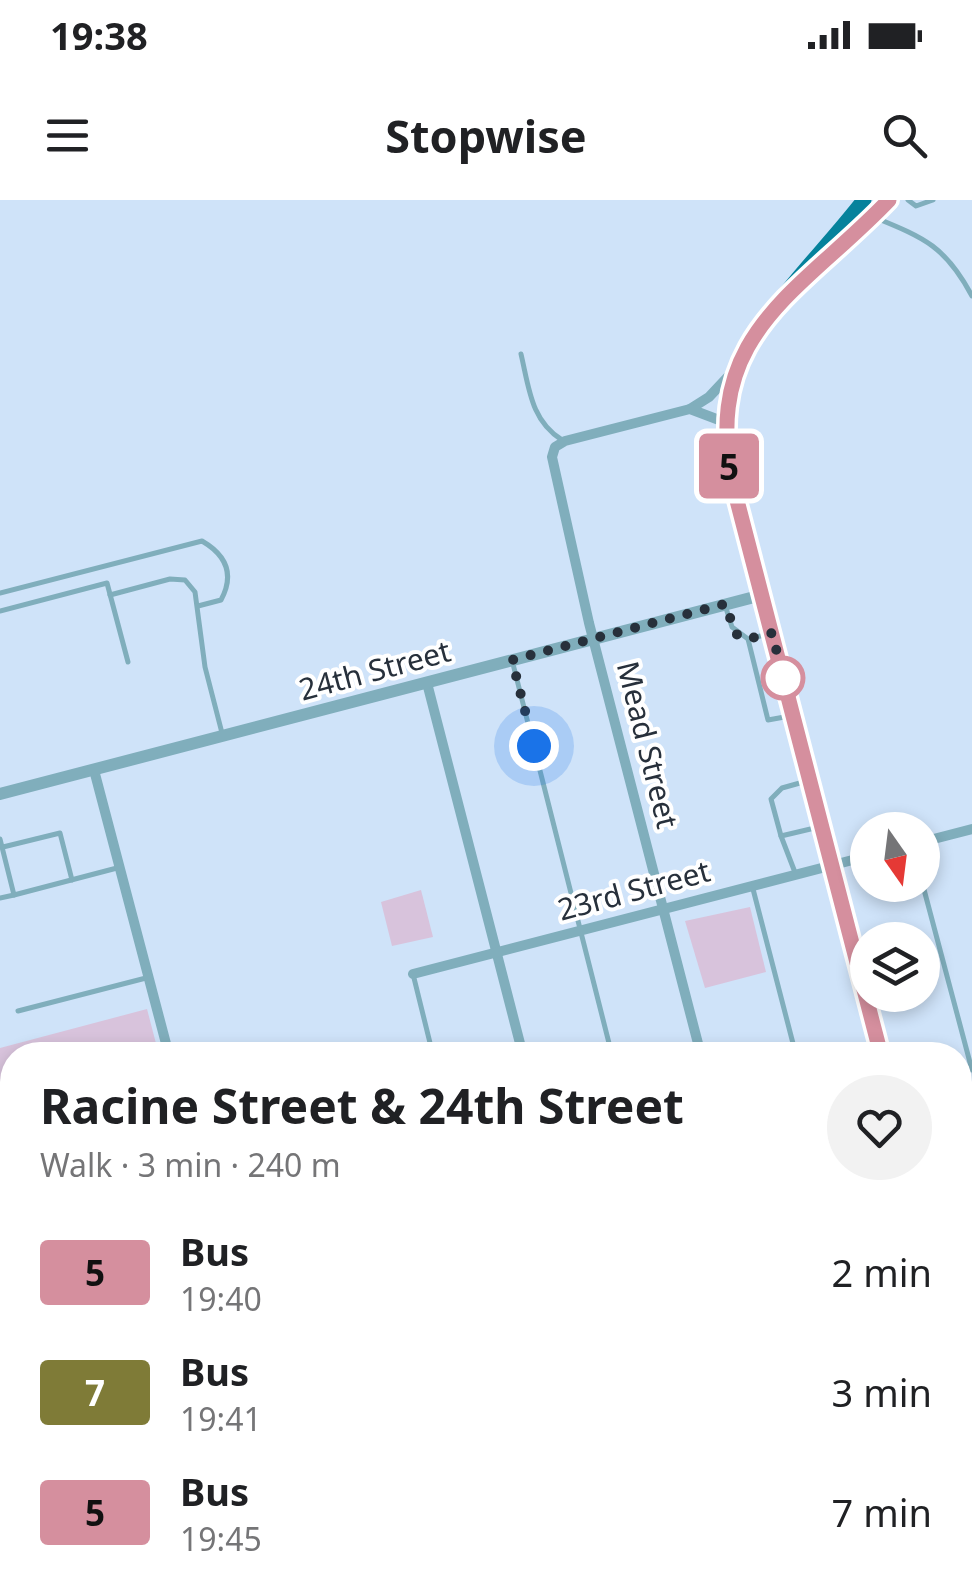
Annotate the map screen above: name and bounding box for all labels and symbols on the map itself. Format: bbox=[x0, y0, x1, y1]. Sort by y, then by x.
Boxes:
line badge: 5 bbox=[696, 434, 762, 498]
street label: 24th Street bbox=[294, 630, 455, 709]
street label: Mead Street bbox=[608, 657, 689, 833]
unlabelled marker bbox=[762, 657, 804, 699]
your location bbox=[509, 721, 559, 771]
north arrow bbox=[850, 812, 940, 902]
street label: 23rd Street bbox=[553, 850, 714, 930]

